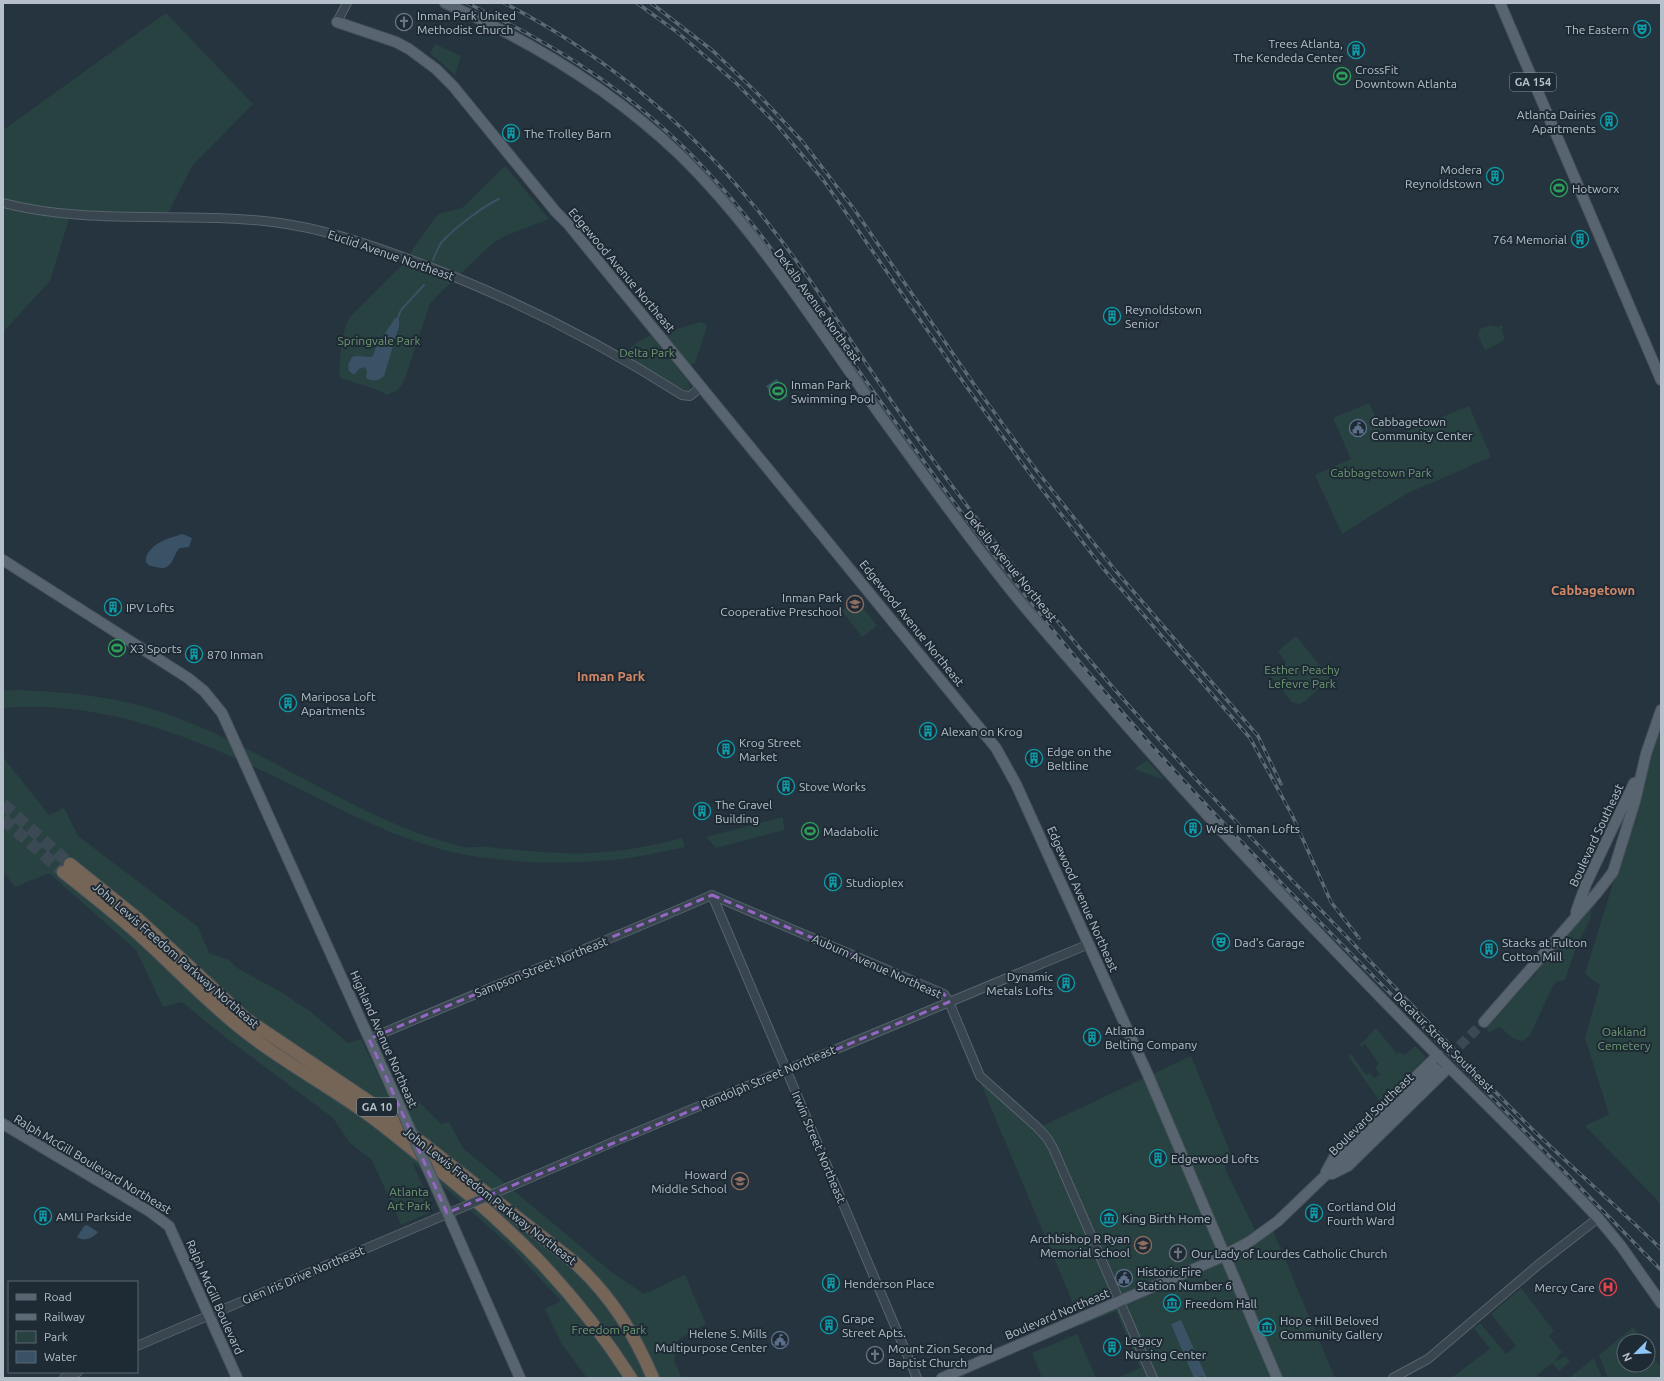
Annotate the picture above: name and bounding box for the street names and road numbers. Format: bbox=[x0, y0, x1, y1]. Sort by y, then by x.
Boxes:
road number: GA 154 bbox=[1510, 73, 1556, 91]
street label: Edgewood Avenue Northeast bbox=[566, 205, 678, 335]
street label: Euclid Avenue Northeast bbox=[326, 227, 456, 283]
street label: DeKalb Avenue Northeast bbox=[772, 246, 864, 366]
street label: DeKalb Avenue Northeast bbox=[962, 508, 1060, 624]
street label: Edgewood Avenue Northeast bbox=[857, 558, 967, 689]
street label: Boulevard Southeast bbox=[1566, 781, 1626, 889]
street label: Edgewood Avenue Northeast bbox=[1045, 824, 1121, 974]
street label: John Lewis Freedom Parkway Northeast bbox=[90, 879, 262, 1031]
street label: Auburn Avenue Northeast bbox=[810, 932, 944, 1001]
street label: Sampson Street Northeast bbox=[473, 934, 610, 1000]
street label: Highland Avenue Northeast bbox=[348, 968, 420, 1110]
street label: Decatur Street Southeast bbox=[1391, 989, 1497, 1095]
street label: Randolph Street Northeast bbox=[699, 1043, 838, 1111]
street label: Boulevard Southeast bbox=[1326, 1070, 1416, 1158]
street label: Irwin Street Northeast bbox=[789, 1089, 849, 1205]
road number: GA 10 bbox=[357, 1098, 397, 1116]
street label: Ralph McGill Boulevard Northeast bbox=[12, 1112, 174, 1216]
street label: John Lewis Freedom Parkway Northeast bbox=[401, 1125, 579, 1268]
street label: Ralph McGill Boulevard bbox=[184, 1238, 246, 1356]
street label: Glen Iris Drive Northeast bbox=[240, 1243, 366, 1307]
street label: Boulevard Northeast bbox=[1003, 1286, 1111, 1342]

